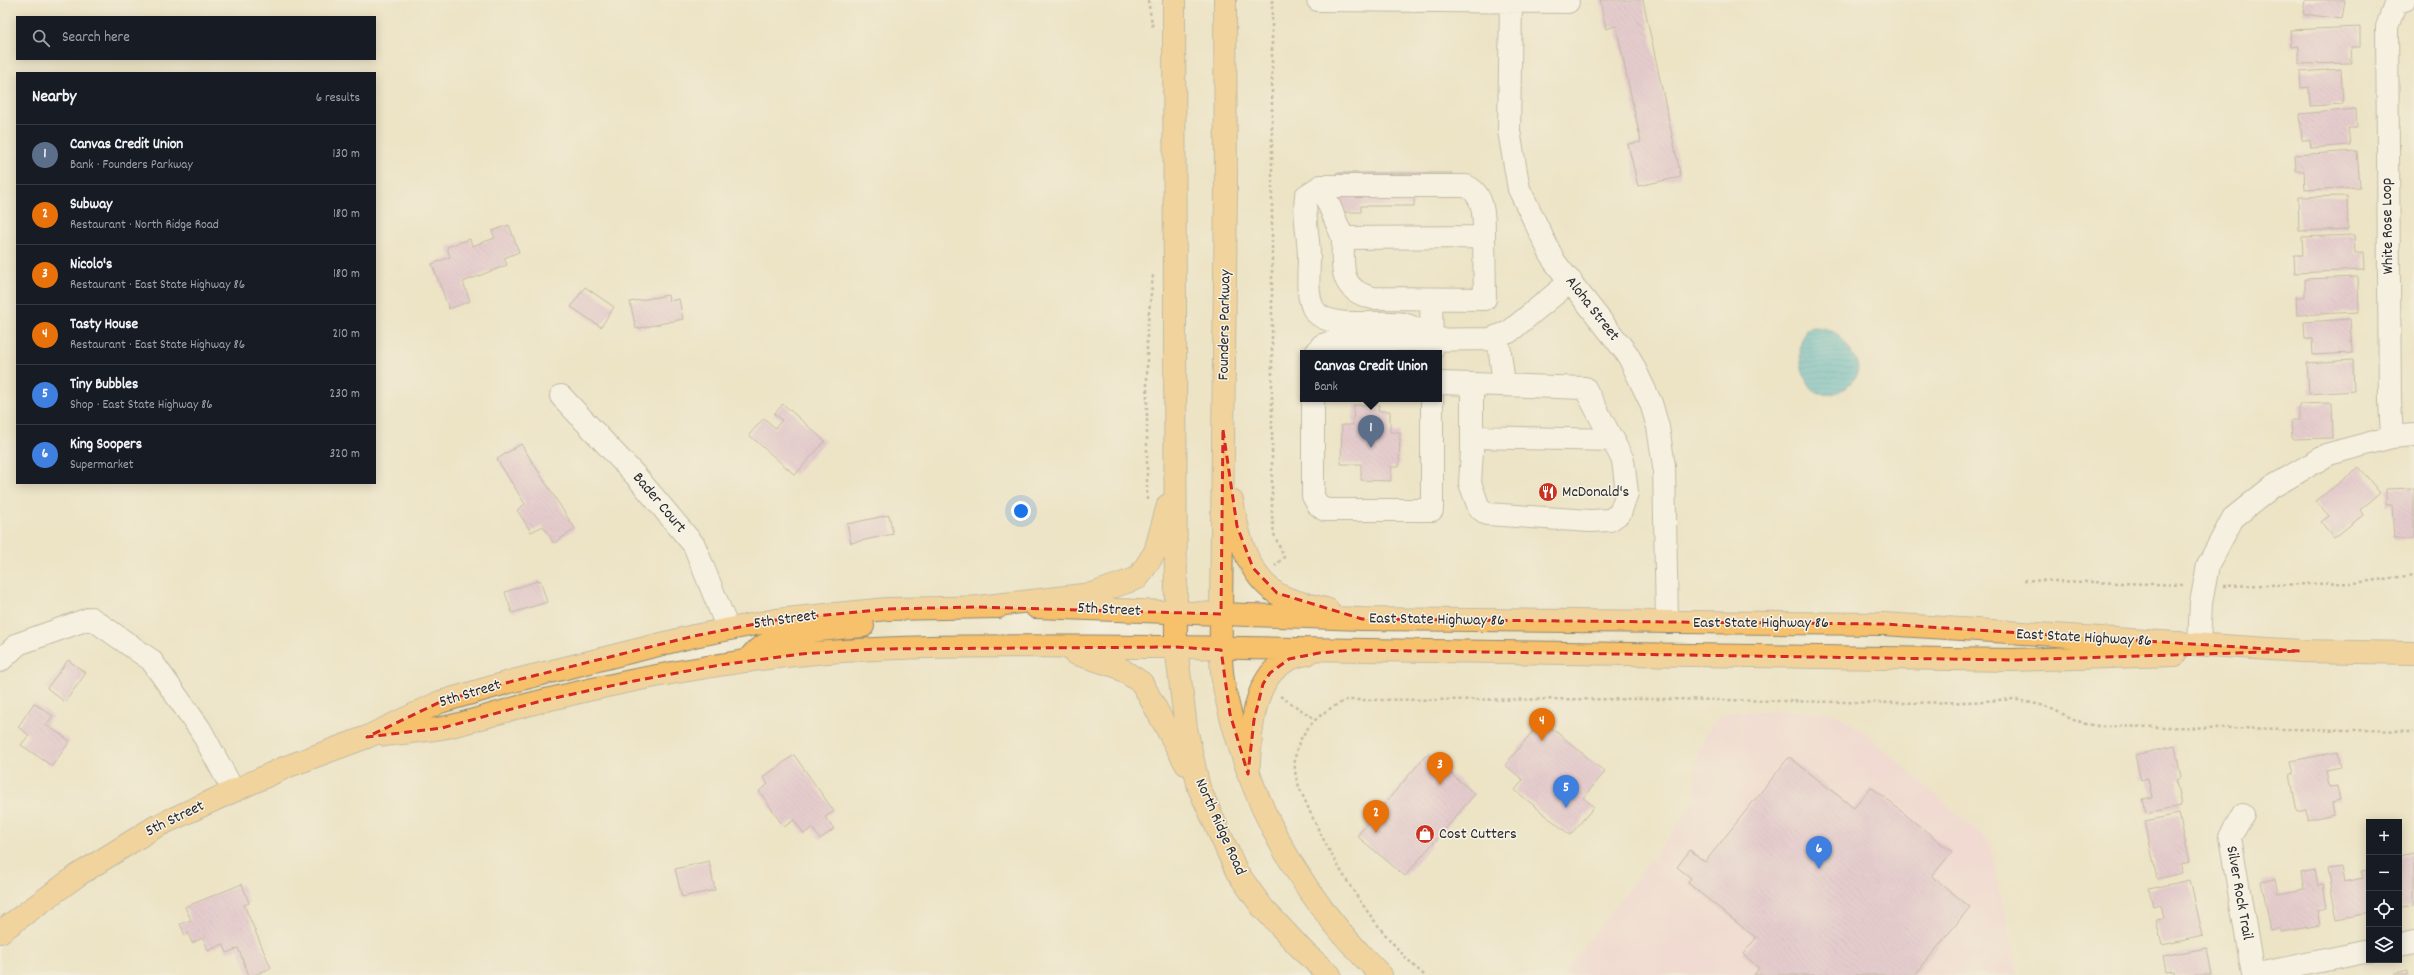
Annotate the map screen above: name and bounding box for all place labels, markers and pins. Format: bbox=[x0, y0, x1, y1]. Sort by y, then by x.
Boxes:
pin: 1 bbox=[1358, 415, 1384, 448]
restaurant icon: McDonald's bbox=[1537, 481, 1559, 503]
place label: McDonald's bbox=[1562, 481, 1630, 504]
pin: 4 bbox=[1529, 708, 1555, 741]
pin: 3 bbox=[1427, 752, 1453, 785]
pin: 5 bbox=[1553, 775, 1579, 808]
pin: 2 bbox=[1363, 800, 1389, 833]
shop icon: Cost Cutters bbox=[1414, 823, 1436, 845]
place label: Cost Cutters bbox=[1439, 823, 1517, 846]
pin: 6 bbox=[1806, 836, 1832, 869]

